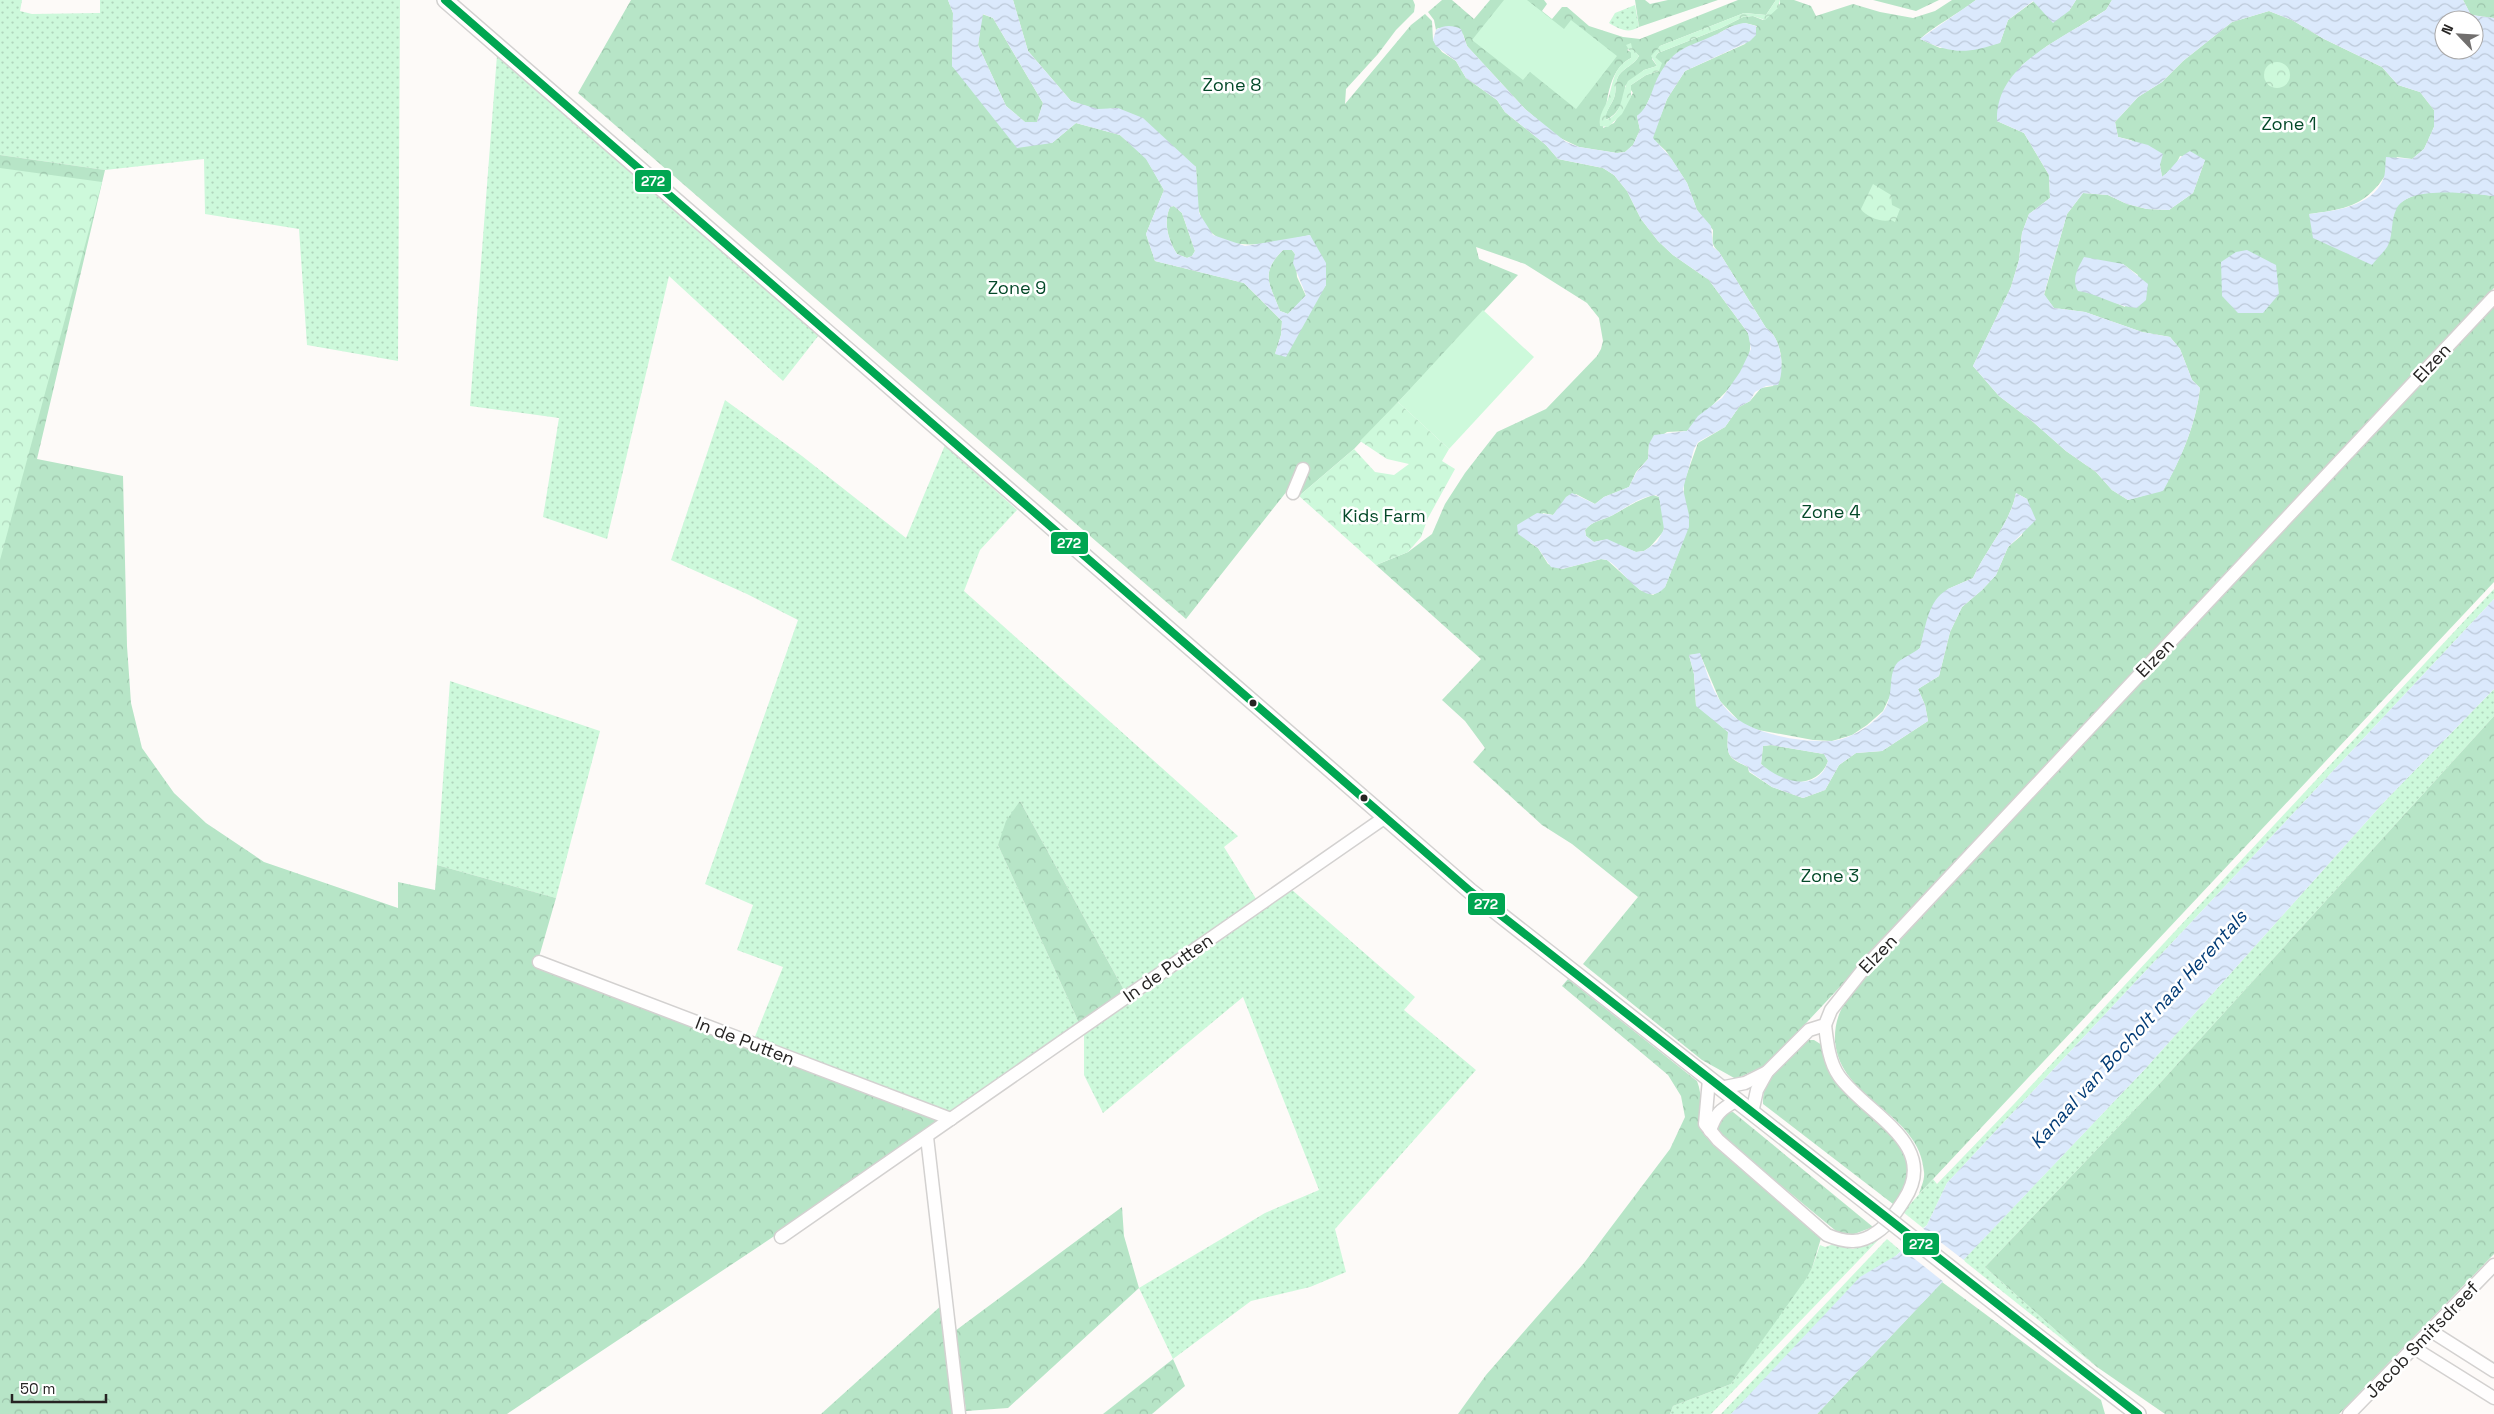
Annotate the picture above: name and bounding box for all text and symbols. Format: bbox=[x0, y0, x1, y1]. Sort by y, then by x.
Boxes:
north arrow bbox=[2434, 10, 2484, 60]
text: N bbox=[2437, 21, 2457, 38]
park label: Zone 8 bbox=[1203, 73, 1261, 96]
park label: Zone 1 bbox=[2261, 112, 2317, 135]
line badge: 272 bbox=[634, 169, 672, 193]
text: 272 bbox=[641, 172, 665, 190]
park label: Zone 9 bbox=[988, 276, 1046, 299]
street label: Elzen bbox=[2408, 338, 2455, 387]
park label: Zone 4 bbox=[1802, 500, 1860, 523]
park label: Kids Farm bbox=[1342, 504, 1426, 527]
line badge: 272 bbox=[1050, 531, 1089, 555]
text: 272 bbox=[1057, 534, 1081, 552]
street label: Elzen bbox=[2131, 633, 2179, 682]
unlabelled marker bbox=[1248, 698, 1258, 708]
unlabelled marker bbox=[1359, 793, 1369, 803]
park label: Zone 3 bbox=[1801, 864, 1859, 887]
line badge: 272 bbox=[1467, 892, 1506, 916]
text: 272 bbox=[1474, 895, 1498, 913]
water label: Kanaal van Bocholt naar Herentals bbox=[2024, 904, 2253, 1154]
street label: In de Putten bbox=[1118, 928, 1217, 1007]
street label: Elzen bbox=[1854, 929, 1902, 978]
street label: In de Putten bbox=[692, 1011, 798, 1070]
line badge: 272 bbox=[1902, 1232, 1940, 1256]
text: 272 bbox=[1909, 1235, 1933, 1253]
street label: Jacob Smitsdreef bbox=[2360, 1276, 2483, 1403]
scale bar bbox=[12, 1372, 106, 1404]
text: 50 m bbox=[20, 1379, 55, 1398]

